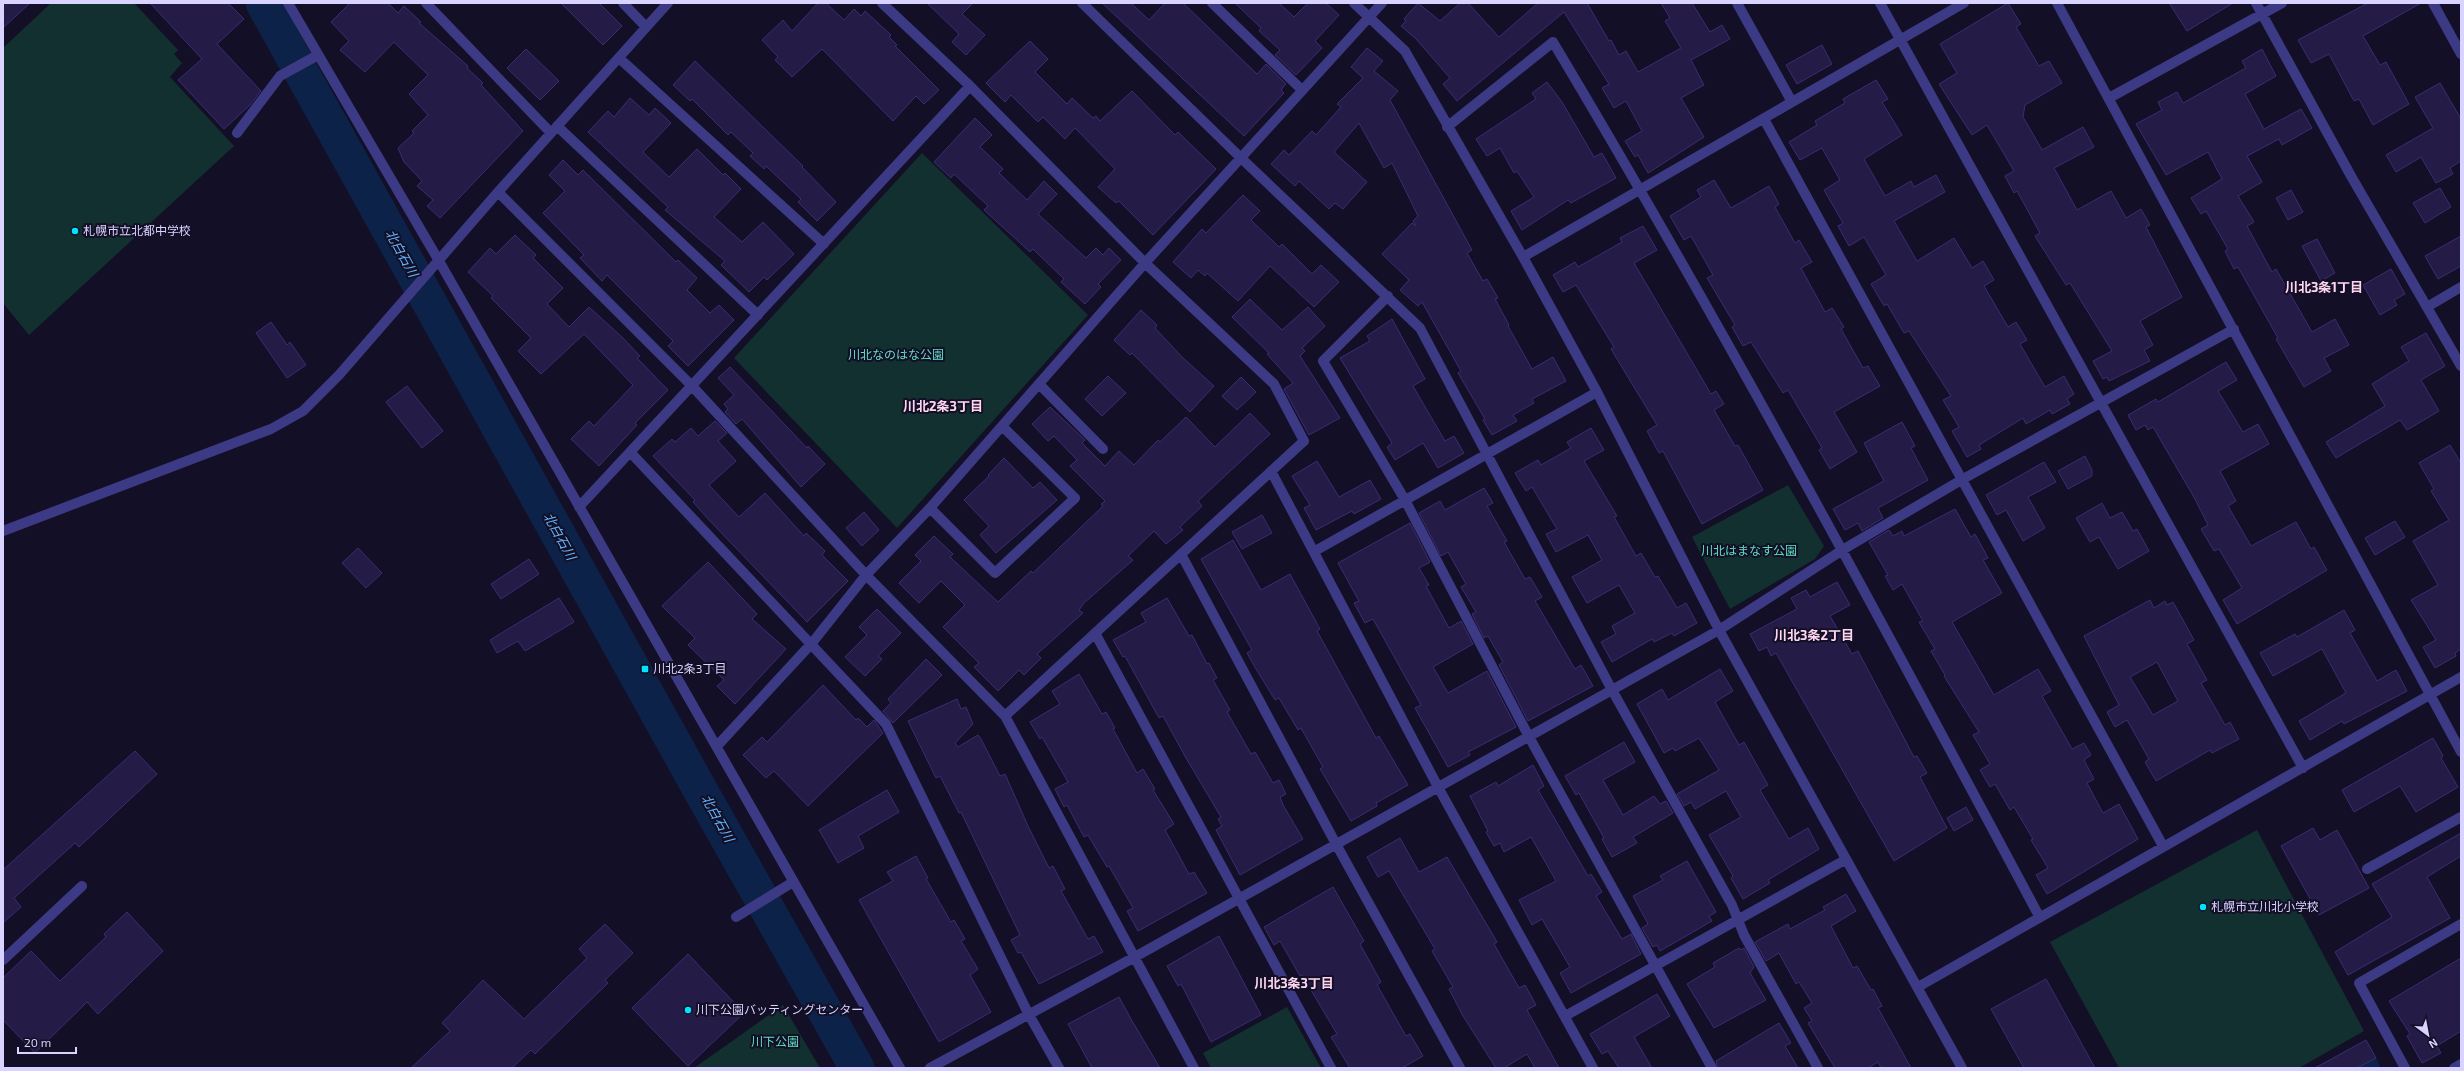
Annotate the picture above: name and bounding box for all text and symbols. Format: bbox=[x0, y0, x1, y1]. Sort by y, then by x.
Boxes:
place label: 札幌市立北都中学校 bbox=[83, 223, 191, 237]
marker: 札幌市立北都中学校 bbox=[70, 226, 80, 236]
water label: 北白石川 bbox=[382, 226, 423, 281]
district label: 川北3条1丁目 bbox=[2285, 279, 2363, 295]
park label: 川北なのはな公園 bbox=[848, 347, 944, 361]
district label: 川北2条3丁目 bbox=[903, 398, 983, 414]
water label: 北白石川 bbox=[540, 509, 581, 564]
park label: 川北はまなす公園 bbox=[1701, 543, 1797, 557]
district label: 川北3条2丁目 bbox=[1774, 627, 1854, 643]
place label: 川北2条3丁目 bbox=[653, 661, 726, 675]
marker: 川北2条3丁目 bbox=[640, 664, 650, 674]
water label: 北白石川 bbox=[698, 791, 739, 846]
place label: 札幌市立川北小学校 bbox=[2211, 899, 2319, 913]
marker: 札幌市立川北小学校 bbox=[2198, 902, 2208, 912]
district label: 川北3条3丁目 bbox=[1254, 975, 1334, 991]
place label: 川下公園バッティングセンター bbox=[696, 1002, 863, 1016]
marker: 川下公園バッティングセンター bbox=[683, 1005, 693, 1015]
north arrow bbox=[2408, 1015, 2448, 1055]
scale bar bbox=[18, 1029, 76, 1055]
park label: 川下公園 bbox=[751, 1034, 799, 1048]
text: 20 m bbox=[24, 1035, 51, 1049]
text: N bbox=[2427, 1036, 2440, 1052]

